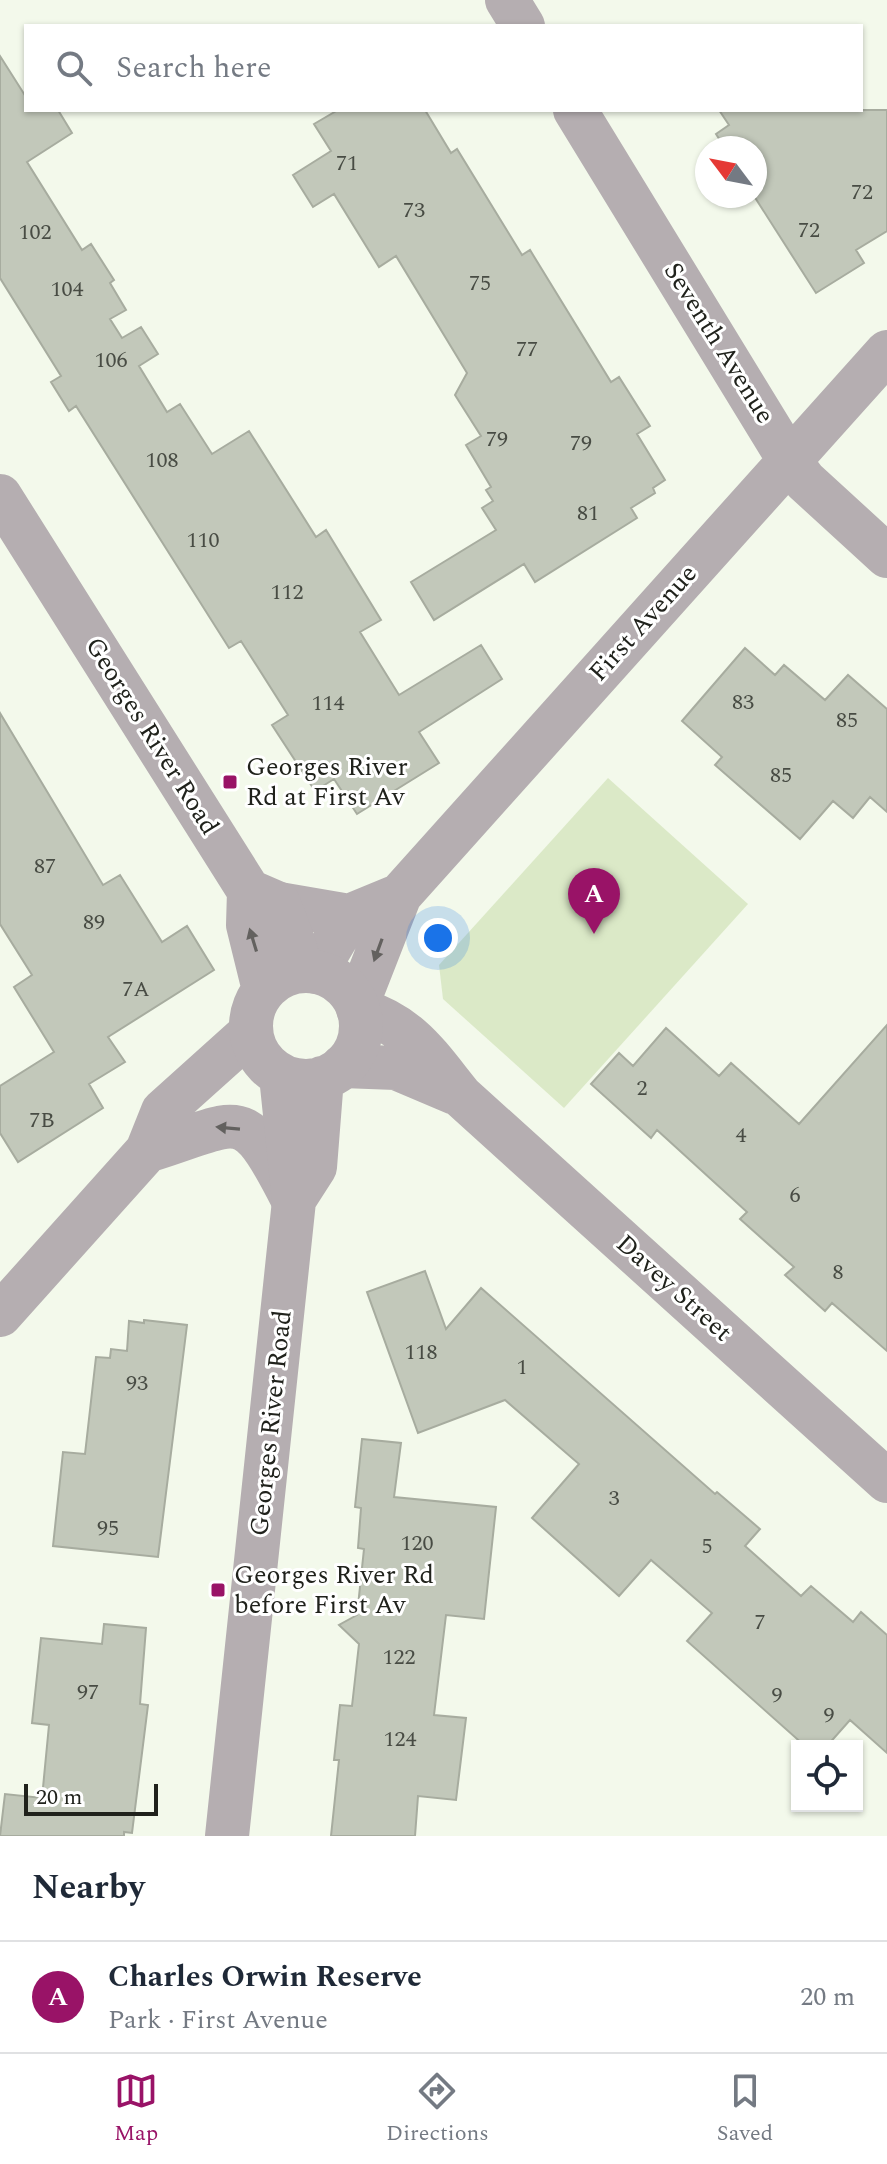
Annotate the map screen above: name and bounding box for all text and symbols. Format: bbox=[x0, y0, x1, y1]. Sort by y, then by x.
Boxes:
search box bbox=[24, 24, 863, 112]
text: Search here bbox=[116, 45, 272, 91]
icon: search bbox=[52, 46, 96, 90]
north arrow bbox=[695, 136, 767, 208]
house number: 71 bbox=[336, 147, 358, 180]
house number: 72 bbox=[851, 176, 873, 209]
house number: 73 bbox=[403, 194, 425, 227]
house number: 72 bbox=[798, 214, 820, 247]
house number: 102 bbox=[18, 216, 52, 249]
street label: Seventh Avenue bbox=[653, 254, 785, 432]
house number: 75 bbox=[469, 267, 491, 300]
house number: 104 bbox=[50, 273, 84, 306]
house number: 77 bbox=[516, 333, 538, 366]
house number: 106 bbox=[94, 344, 128, 377]
house number: 79 bbox=[486, 423, 508, 456]
house number: 79 bbox=[570, 427, 592, 460]
house number: 108 bbox=[145, 444, 179, 477]
house number: 81 bbox=[577, 497, 599, 530]
house number: 110 bbox=[186, 524, 220, 557]
street label: First Avenue bbox=[579, 555, 707, 691]
house number: 112 bbox=[270, 576, 304, 609]
street label: Georges River Road bbox=[75, 629, 229, 843]
house number: 83 bbox=[732, 686, 754, 719]
house number: 114 bbox=[311, 687, 345, 720]
house number: 85 bbox=[836, 704, 858, 737]
place label: Georges River Rd at First Av bbox=[246, 747, 408, 817]
house number: 85 bbox=[770, 759, 792, 792]
marker: Georges River Rd at First Av bbox=[221, 773, 239, 791]
house number: 87 bbox=[34, 850, 56, 883]
pin: A bbox=[568, 868, 620, 934]
house number: 89 bbox=[83, 906, 105, 939]
your location bbox=[418, 918, 458, 958]
one-way arrow bbox=[246, 928, 259, 952]
one-way arrow bbox=[371, 938, 384, 962]
house number: 7A bbox=[122, 973, 150, 1006]
house number: 2 bbox=[636, 1072, 648, 1105]
house number: 7B bbox=[29, 1104, 55, 1137]
house number: 4 bbox=[735, 1119, 747, 1152]
one-way arrow bbox=[215, 1121, 240, 1134]
house number: 6 bbox=[789, 1179, 801, 1212]
street label: Davey Street bbox=[607, 1225, 741, 1351]
house number: 8 bbox=[832, 1256, 844, 1289]
street label: Georges River Road bbox=[239, 1308, 303, 1538]
house number: 118 bbox=[404, 1336, 438, 1369]
house number: 1 bbox=[516, 1351, 528, 1384]
house number: 93 bbox=[126, 1367, 148, 1400]
house number: 3 bbox=[608, 1482, 620, 1515]
house number: 95 bbox=[97, 1512, 119, 1545]
house number: 120 bbox=[400, 1527, 434, 1560]
house number: 5 bbox=[701, 1530, 713, 1563]
place label: Georges River Rd before First Av bbox=[234, 1555, 434, 1625]
marker: Georges River Rd before First Av bbox=[209, 1581, 227, 1599]
house number: 7 bbox=[754, 1606, 766, 1639]
house number: 122 bbox=[382, 1641, 416, 1674]
house number: 97 bbox=[77, 1676, 99, 1709]
house number: 9 bbox=[771, 1679, 783, 1712]
house number: 9 bbox=[823, 1699, 835, 1732]
house number: 124 bbox=[383, 1723, 417, 1756]
map controls bbox=[791, 1740, 863, 1812]
button: locate bbox=[791, 1740, 863, 1812]
scale bar bbox=[24, 1780, 158, 1816]
text: 20 m bbox=[36, 1781, 82, 1814]
text: Nearby bbox=[32, 1862, 145, 1914]
text: Charles Orwin Reserve bbox=[108, 1954, 422, 2000]
text: A bbox=[48, 1977, 68, 2017]
text: 20 m bbox=[800, 1977, 855, 2017]
text: Park · First Avenue bbox=[108, 2000, 328, 2040]
tab: Map bbox=[114, 2069, 158, 2150]
tab: Directions bbox=[386, 2069, 489, 2150]
tab: Saved bbox=[717, 2069, 773, 2150]

